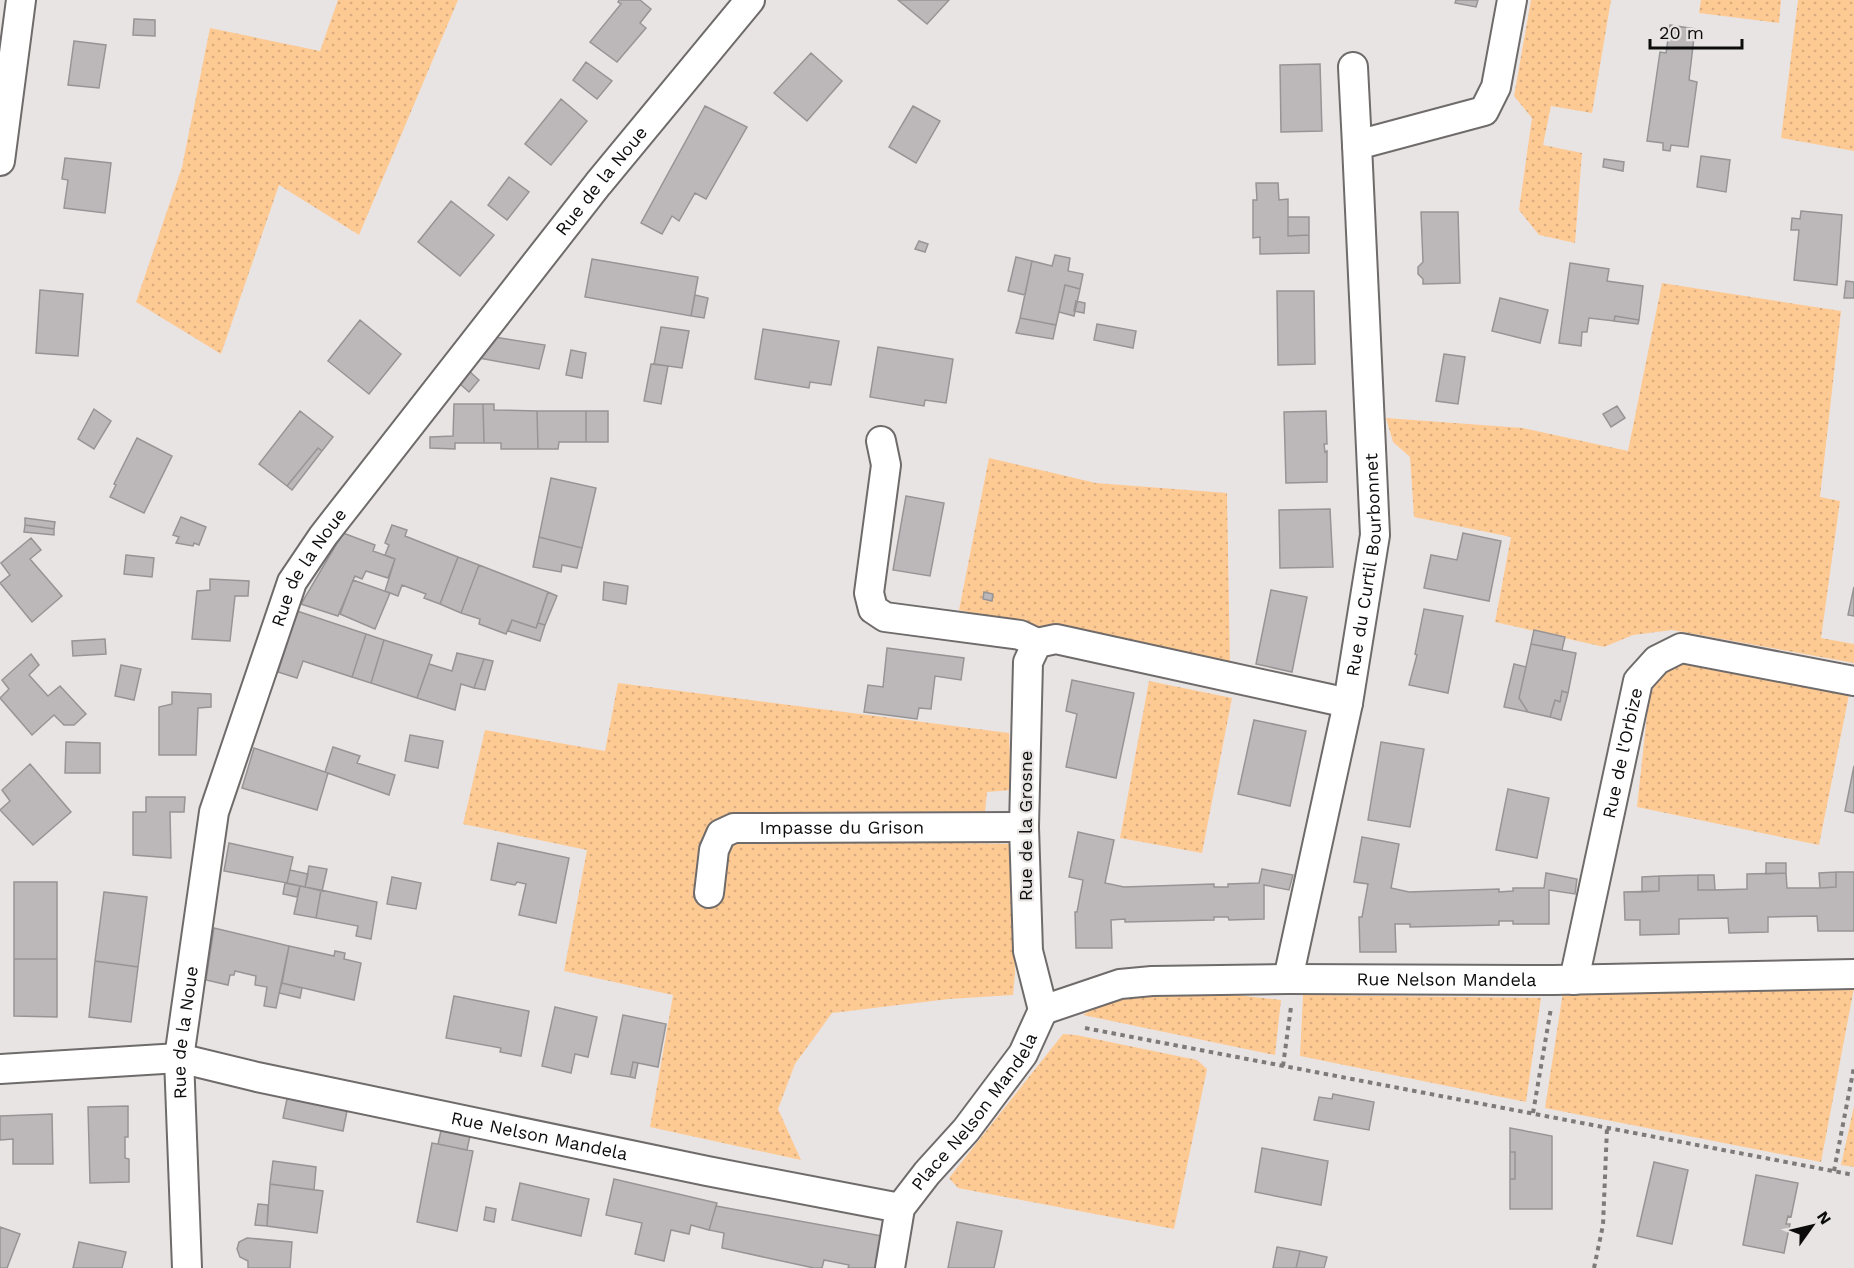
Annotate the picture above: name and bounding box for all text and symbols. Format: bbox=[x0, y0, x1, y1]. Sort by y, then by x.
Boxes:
scale bar bbox=[1650, 12, 1742, 50]
text: 20 m bbox=[1659, 22, 1704, 43]
street label: Rue de la Noue bbox=[551, 122, 651, 240]
street label: Rue du Curtil Bourbonnet bbox=[1341, 452, 1385, 678]
street label: Rue de la Noue bbox=[267, 504, 351, 629]
street label: Rue de l'Orbize bbox=[1598, 686, 1646, 820]
street label: Rue de la Grosne bbox=[1015, 751, 1036, 901]
street label: Impasse du Grison bbox=[760, 816, 924, 838]
street label: Rue de la Noue bbox=[168, 964, 202, 1100]
street label: Rue Nelson Mandela bbox=[1357, 968, 1537, 990]
street label: Place Nelson Mandela bbox=[907, 1030, 1041, 1194]
street label: Rue Nelson Mandela bbox=[449, 1107, 630, 1164]
north arrow bbox=[1782, 1196, 1842, 1256]
text: N bbox=[1813, 1208, 1835, 1228]

